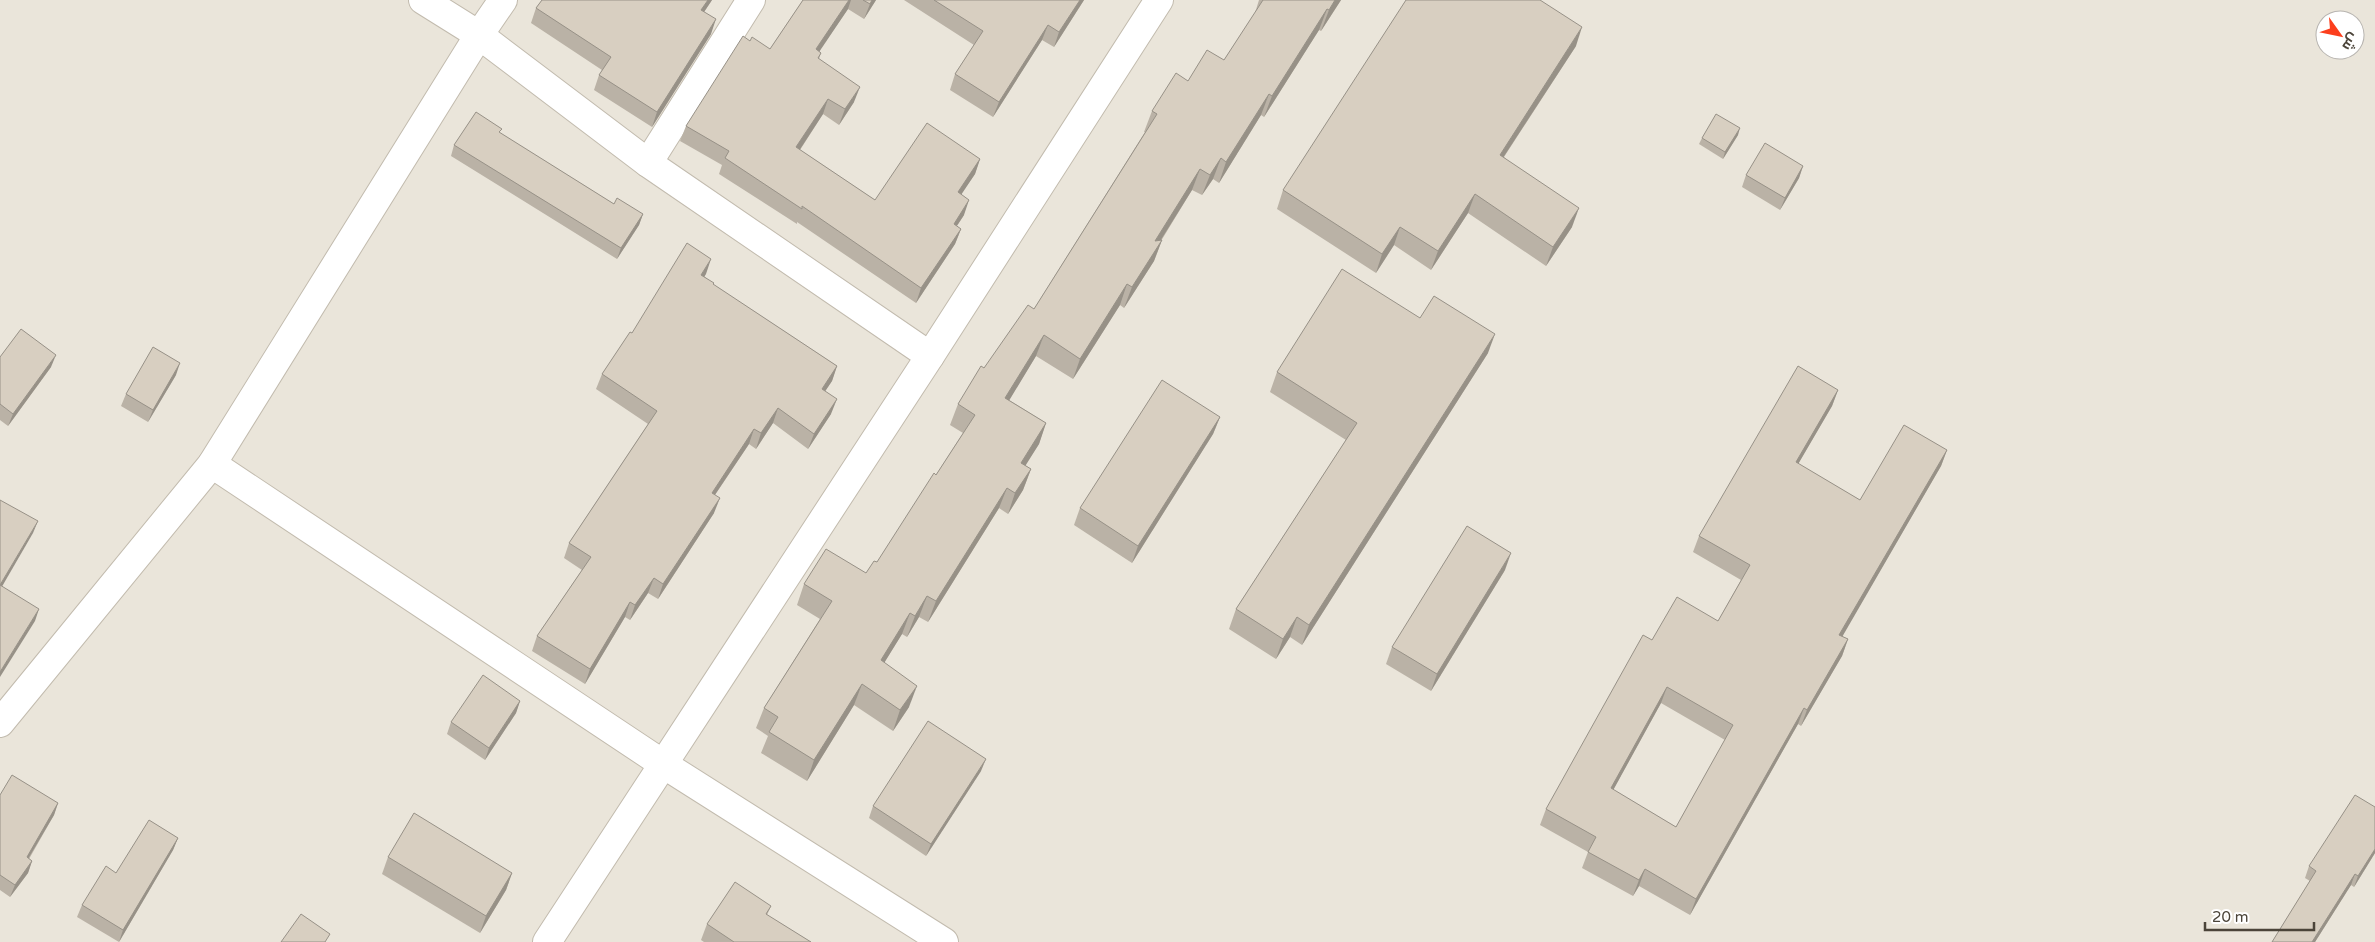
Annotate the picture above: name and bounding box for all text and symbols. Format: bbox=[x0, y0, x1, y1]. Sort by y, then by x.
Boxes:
north arrow bbox=[2315, 10, 2365, 60]
text: ش bbox=[2338, 30, 2363, 54]
scale bar bbox=[2205, 900, 2314, 932]
text: 20 m bbox=[2212, 908, 2249, 926]

